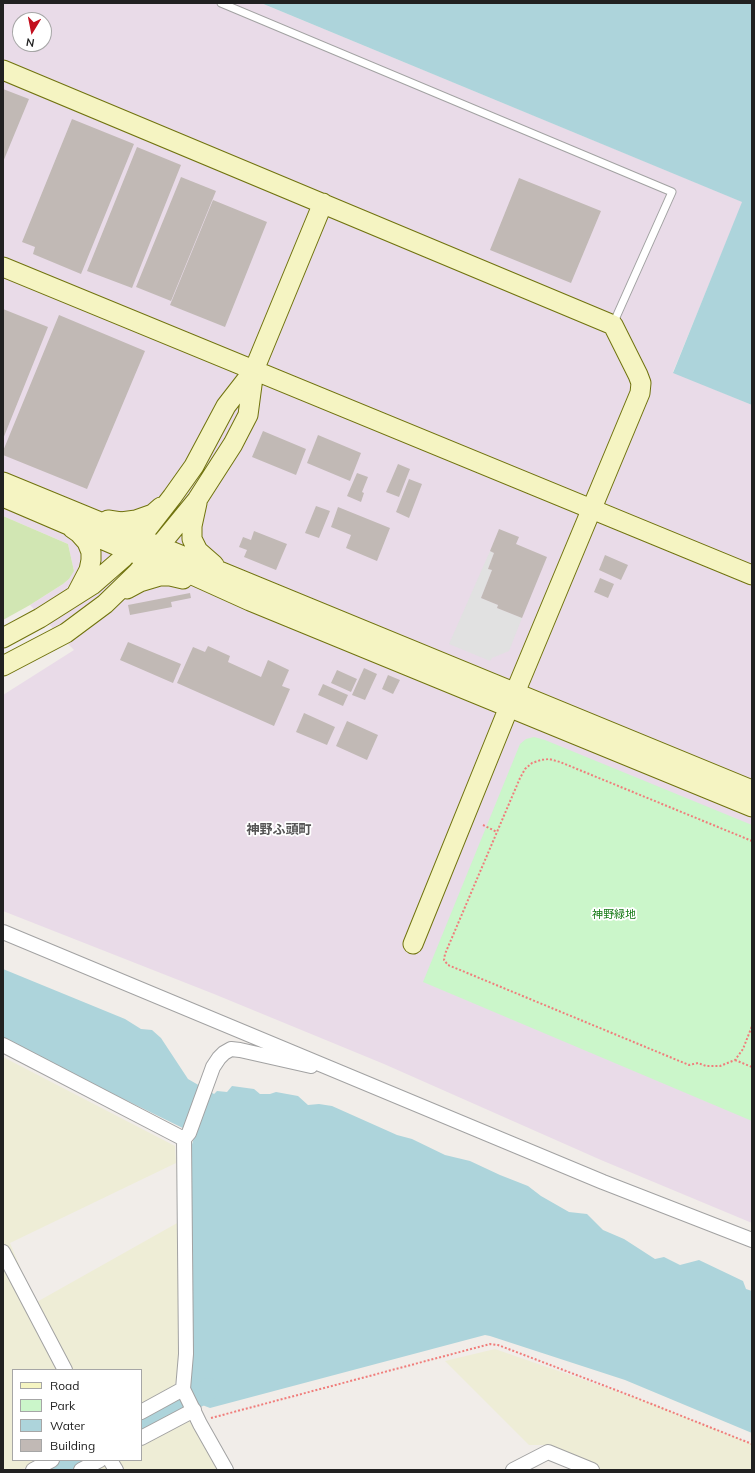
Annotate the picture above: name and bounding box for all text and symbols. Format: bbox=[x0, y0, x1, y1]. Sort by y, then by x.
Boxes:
north arrow bbox=[12, 12, 52, 52]
text: N bbox=[25, 35, 35, 50]
district label: 神野ふ頭町 bbox=[247, 822, 311, 838]
park label: 神野緑地 bbox=[592, 908, 636, 922]
legend bbox=[12, 1369, 142, 1461]
text: Road bbox=[50, 1378, 79, 1393]
text: Park bbox=[50, 1398, 75, 1413]
text: Water bbox=[50, 1418, 85, 1433]
text: Building bbox=[50, 1438, 95, 1453]

